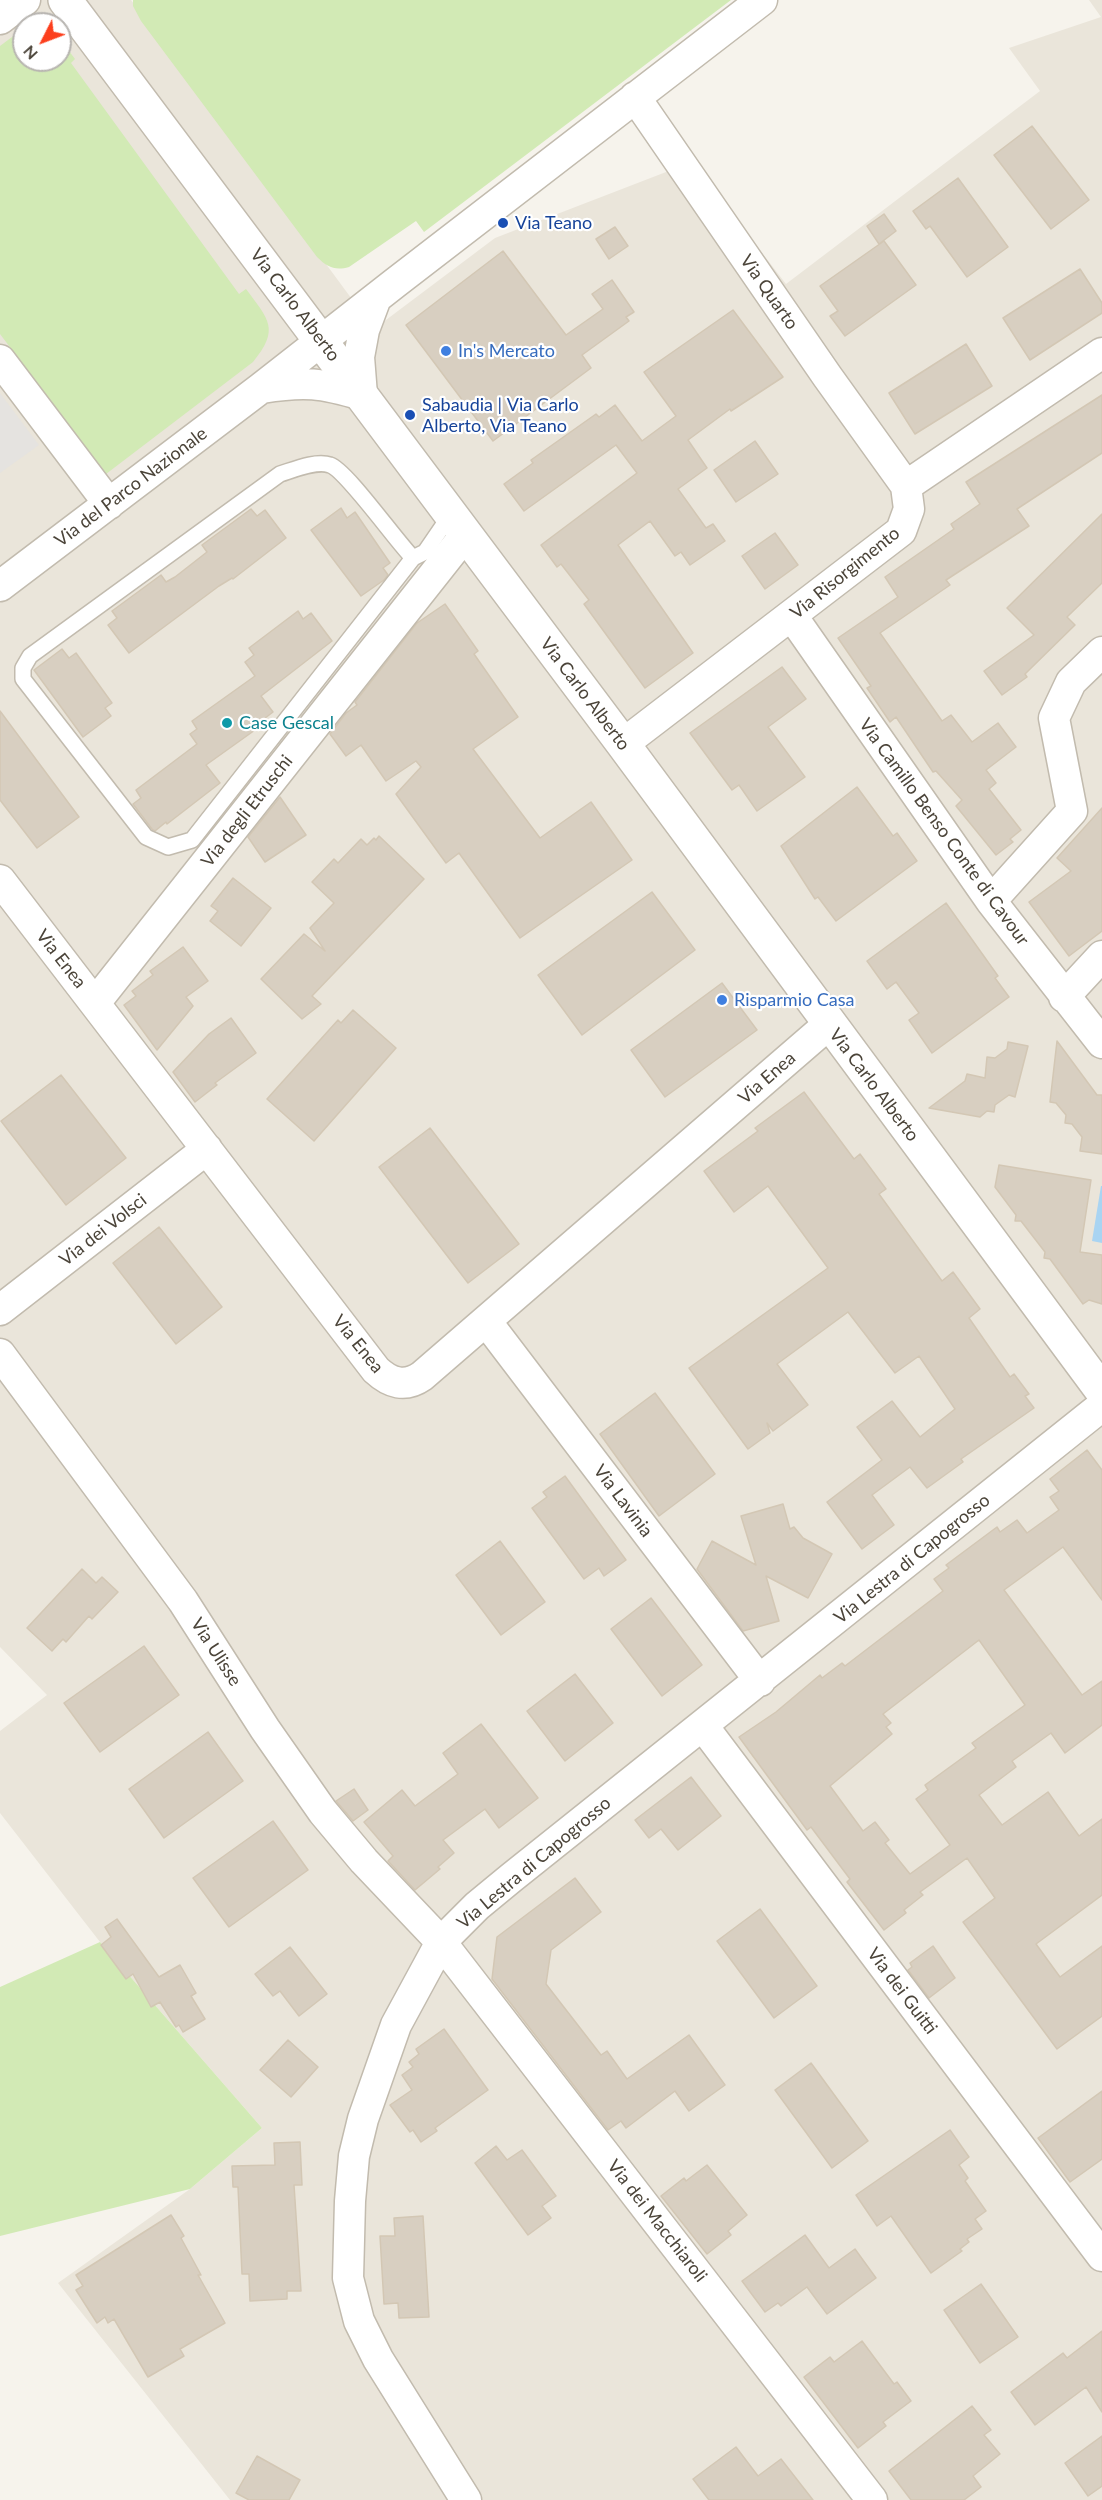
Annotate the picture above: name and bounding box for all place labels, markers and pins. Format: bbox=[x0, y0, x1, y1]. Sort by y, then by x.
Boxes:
place label: Via Teano bbox=[515, 212, 592, 234]
marker: Via Teano bbox=[496, 216, 510, 230]
place label: In's Mercato bbox=[458, 340, 555, 362]
marker: In's Mercato bbox=[439, 344, 453, 358]
place label: Sabaudia | Via Carlo Alberto, Via Teano bbox=[422, 394, 579, 436]
marker: Sabaudia | Via Carlo Alberto, Via Teano bbox=[403, 408, 417, 422]
place label: Case Gescal bbox=[239, 712, 334, 734]
marker: Case Gescal bbox=[220, 716, 234, 730]
place label: Risparmio Casa bbox=[734, 989, 855, 1011]
marker: Risparmio Casa bbox=[715, 993, 729, 1007]

